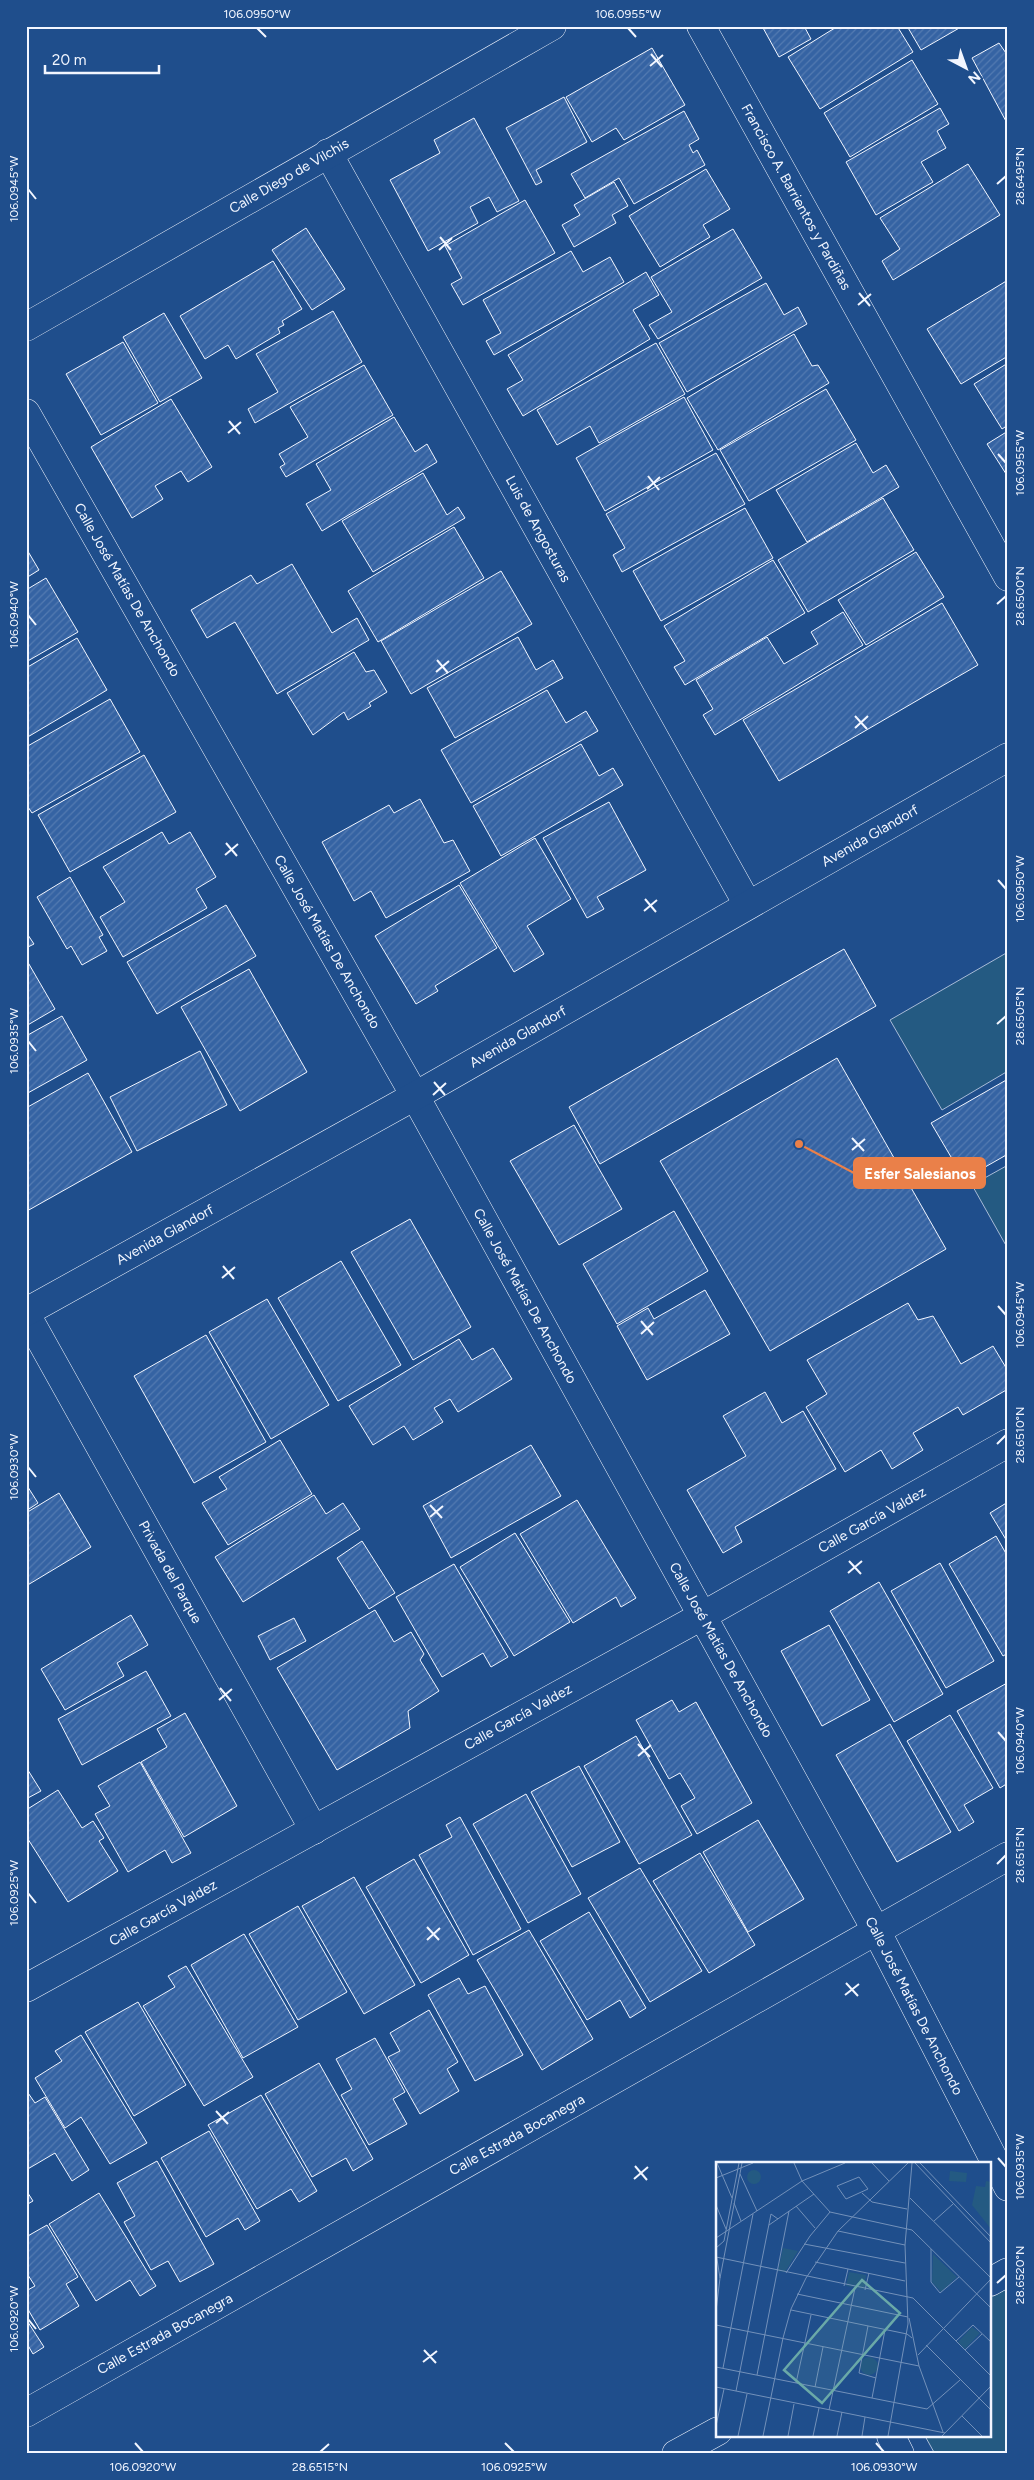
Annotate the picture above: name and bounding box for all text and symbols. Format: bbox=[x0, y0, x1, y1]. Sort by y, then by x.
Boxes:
text: 106.0950°W bbox=[224, 7, 291, 21]
text: 106.0955°W bbox=[595, 7, 662, 21]
scale bar bbox=[45, 42, 159, 74]
north arrow bbox=[942, 42, 992, 92]
text: 20 m bbox=[52, 51, 86, 69]
text: N bbox=[965, 67, 984, 87]
street label: Francisco A. Barrientos y Pardiñas bbox=[738, 101, 854, 293]
street label: Calle Diego de Vilchis bbox=[226, 135, 352, 217]
text: 28.6495°N bbox=[1013, 147, 1027, 205]
text: 106.0945°W bbox=[7, 155, 21, 222]
text: 106.0955°W bbox=[1013, 429, 1027, 496]
street label: Luis de Angosturas bbox=[502, 473, 574, 585]
street label: Calle José Matías De Anchondo bbox=[70, 500, 184, 680]
text: 28.6500°N bbox=[1013, 566, 1027, 626]
text: 106.0940°W bbox=[7, 581, 21, 649]
street label: Avenida Glandorf bbox=[819, 801, 922, 871]
street label: Calle José Matías De Anchondo bbox=[270, 852, 384, 1032]
text: 106.0950°W bbox=[1013, 855, 1027, 922]
text: 28.6505°N bbox=[1013, 987, 1027, 1045]
street label: Avenida Glandorf bbox=[467, 1002, 570, 1072]
text: 106.0935°W bbox=[7, 1008, 21, 1074]
callout: Esfer Salesianos bbox=[854, 1158, 985, 1188]
text: Esfer Salesianos bbox=[864, 1165, 976, 1183]
street label: Avenida Glandorf bbox=[113, 1201, 217, 1269]
street label: Calle José Matías De Anchondo bbox=[470, 1205, 580, 1387]
text: 106.0945°W bbox=[1013, 1281, 1027, 1348]
text: 28.6510°N bbox=[1013, 1407, 1027, 1463]
text: 106.0930°W bbox=[7, 1433, 21, 1500]
street label: Calle García Valdez bbox=[815, 1483, 929, 1557]
street label: Privada del Parque bbox=[135, 1518, 205, 1627]
street label: Calle José Matías De Anchondo bbox=[666, 1559, 776, 1741]
street label: Calle García Valdez bbox=[461, 1680, 575, 1754]
text: 106.0940°W bbox=[1013, 1707, 1027, 1775]
text: 28.6515°N bbox=[1013, 1827, 1027, 1883]
text: 106.0925°W bbox=[7, 1860, 21, 1926]
street label: Calle García Valdez bbox=[106, 1876, 220, 1950]
street label: Calle José Matías De Anchondo bbox=[862, 1914, 966, 2098]
street label: Calle Estrada Bocanegra bbox=[446, 2091, 588, 2179]
text: 106.0935°W bbox=[1013, 2134, 1027, 2200]
inset map bbox=[716, 2162, 992, 2438]
text: 28.6520°N bbox=[1013, 2246, 1027, 2304]
text: 106.0920°W bbox=[7, 2285, 21, 2352]
street label: Calle Estrada Bocanegra bbox=[94, 2290, 236, 2378]
text: 106.0920°W bbox=[110, 2460, 177, 2474]
text: 28.6515°N bbox=[292, 2460, 348, 2474]
text: 106.0925°W bbox=[481, 2460, 547, 2474]
text: 106.0930°W bbox=[851, 2460, 918, 2474]

